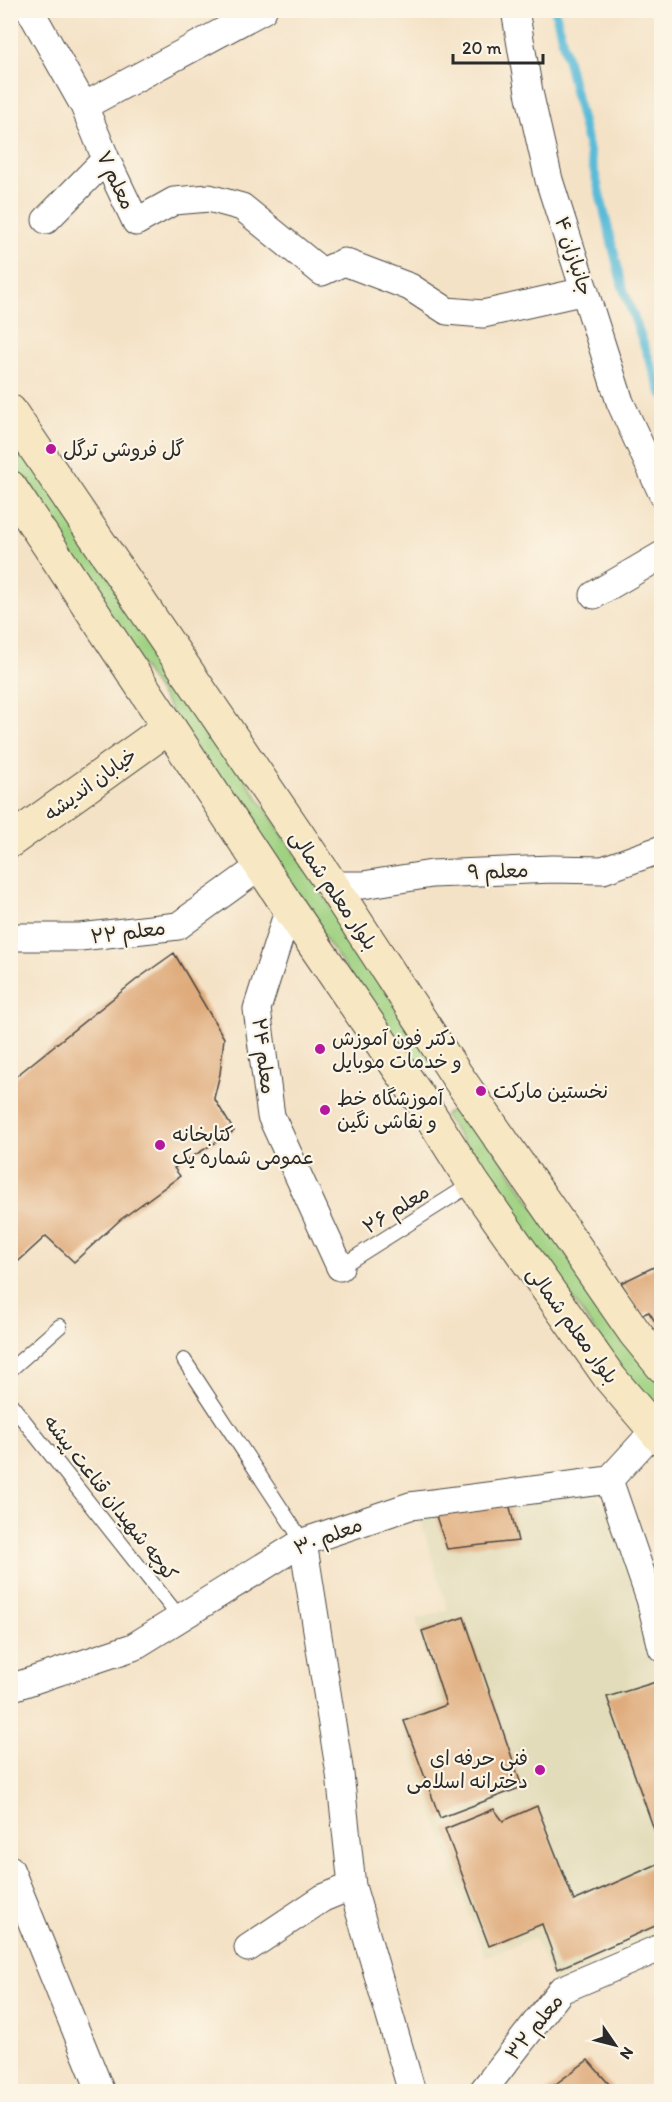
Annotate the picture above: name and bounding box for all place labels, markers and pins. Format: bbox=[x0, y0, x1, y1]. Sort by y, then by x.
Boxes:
place label: گل فروشی ترگل bbox=[63, 437, 185, 462]
marker: گل فروشی ترگل bbox=[44, 442, 58, 456]
place label: دکتر فون آموزش و خدمات موبایل bbox=[332, 1026, 462, 1073]
marker: دکتر فون آموزش و خدمات موبایل bbox=[313, 1042, 327, 1056]
place label: نخستین مارکت bbox=[493, 1079, 608, 1103]
marker: نخستین مارکت bbox=[474, 1084, 488, 1098]
place label: آموزشگاه خط و نقاشی نگین bbox=[337, 1086, 444, 1134]
marker: آموزشگاه خط و نقاشی نگین bbox=[318, 1103, 332, 1117]
place label: کتابخانه عمومی شماره یک bbox=[172, 1122, 315, 1170]
marker: کتابخانه عمومی شماره یک bbox=[153, 1138, 167, 1152]
place label: فنی حرفه ای دخترانه اسلامی bbox=[407, 1746, 528, 1794]
marker: فنی حرفه ای دخترانه اسلامی bbox=[533, 1763, 547, 1777]

